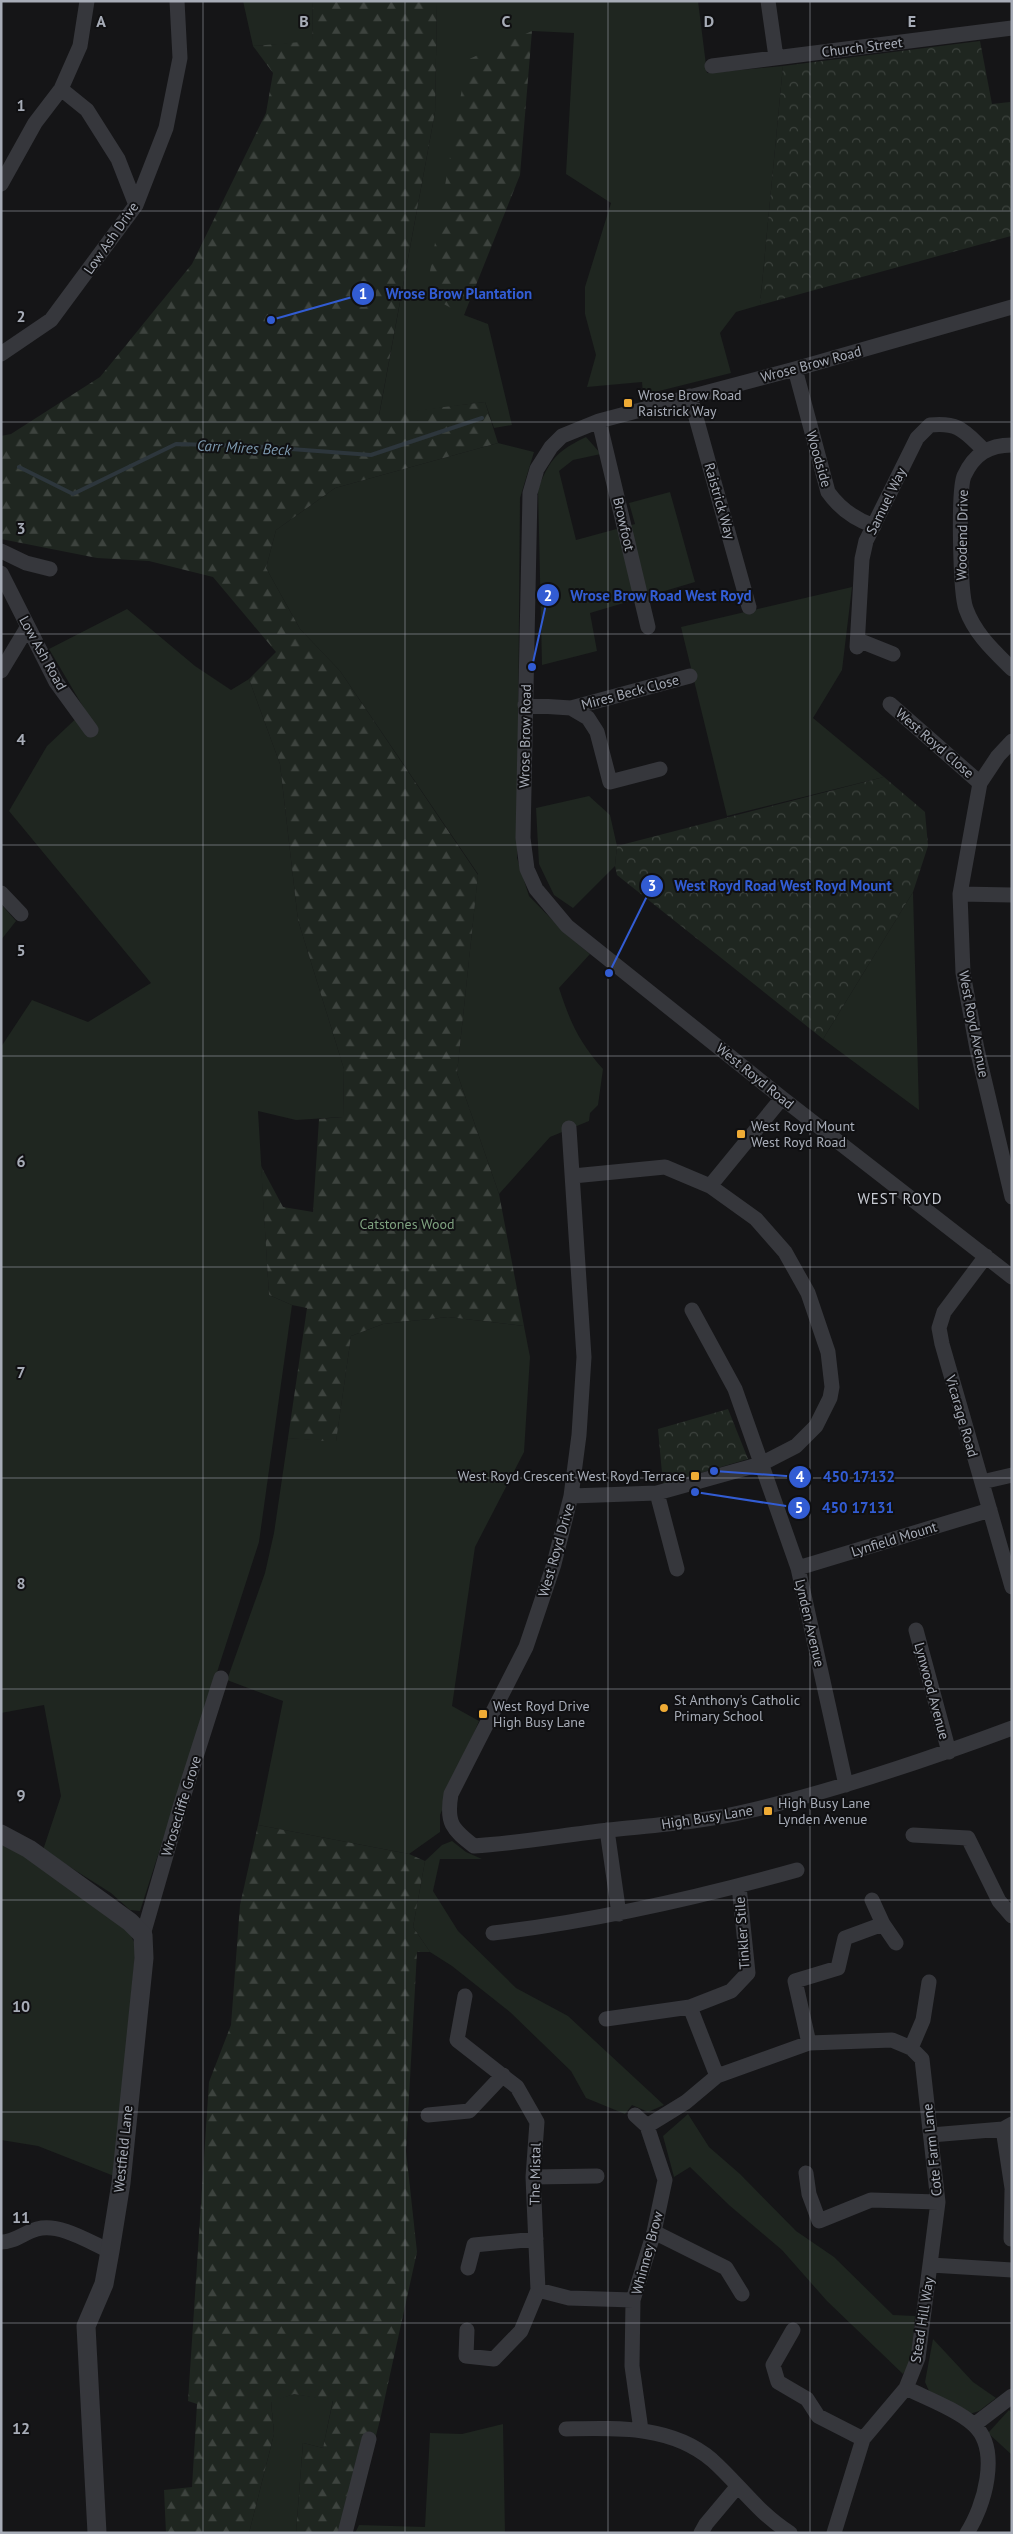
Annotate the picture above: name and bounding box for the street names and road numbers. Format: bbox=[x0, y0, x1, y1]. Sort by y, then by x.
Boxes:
street label: Church Street bbox=[820, 33, 904, 61]
street label: Low Ash Drive bbox=[80, 198, 142, 278]
street label: Wrose Brow Road bbox=[759, 342, 863, 386]
street label: Woodside bbox=[802, 429, 836, 489]
street label: Raistrick Way bbox=[701, 461, 740, 542]
street label: Samuel Way bbox=[862, 464, 910, 538]
street label: Woodend Drive bbox=[952, 489, 972, 581]
street label: Browfoot bbox=[609, 495, 639, 553]
street label: Low Ash Road bbox=[15, 613, 71, 693]
street label: Mires Beck Close bbox=[579, 670, 681, 714]
street label: Wrose Brow Road bbox=[515, 684, 535, 788]
street label: West Royd Close bbox=[892, 704, 978, 782]
street label: West Royd Avenue bbox=[955, 969, 993, 1079]
street label: West Royd Road bbox=[712, 1039, 798, 1113]
street label: Vicarage Road bbox=[941, 1372, 982, 1459]
street label: West Royd Drive bbox=[534, 1501, 578, 1599]
street label: Lynfield Mount bbox=[849, 1517, 939, 1561]
street label: Lynden Avenue bbox=[791, 1577, 829, 1669]
street label: Lynwood Avenue bbox=[910, 1640, 954, 1742]
street label: Wrosecliffe Grove bbox=[157, 1753, 205, 1859]
street label: High Busy Lane bbox=[660, 1801, 754, 1833]
street label: Tinkler Stile bbox=[730, 1896, 754, 1970]
street label: Cote Farm Lane bbox=[918, 2103, 946, 2197]
street label: Westfield Lane bbox=[109, 2105, 137, 2193]
street label: The Mistal bbox=[525, 2142, 545, 2206]
street label: Whinney Brow bbox=[627, 2209, 667, 2297]
street label: Stead Hill Way bbox=[906, 2275, 938, 2364]

